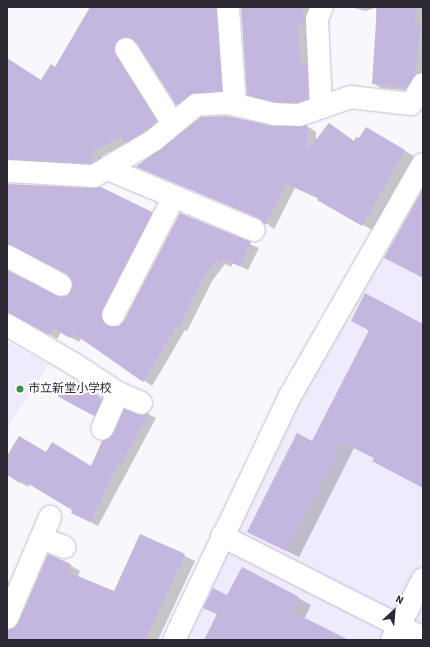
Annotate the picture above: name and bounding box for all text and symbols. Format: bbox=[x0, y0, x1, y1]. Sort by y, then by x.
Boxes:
place label: 市立新堂小学校 bbox=[28, 382, 112, 396]
marker: 市立新堂小学校 bbox=[15, 384, 25, 394]
north arrow bbox=[374, 591, 414, 631]
text: N bbox=[393, 591, 406, 608]

